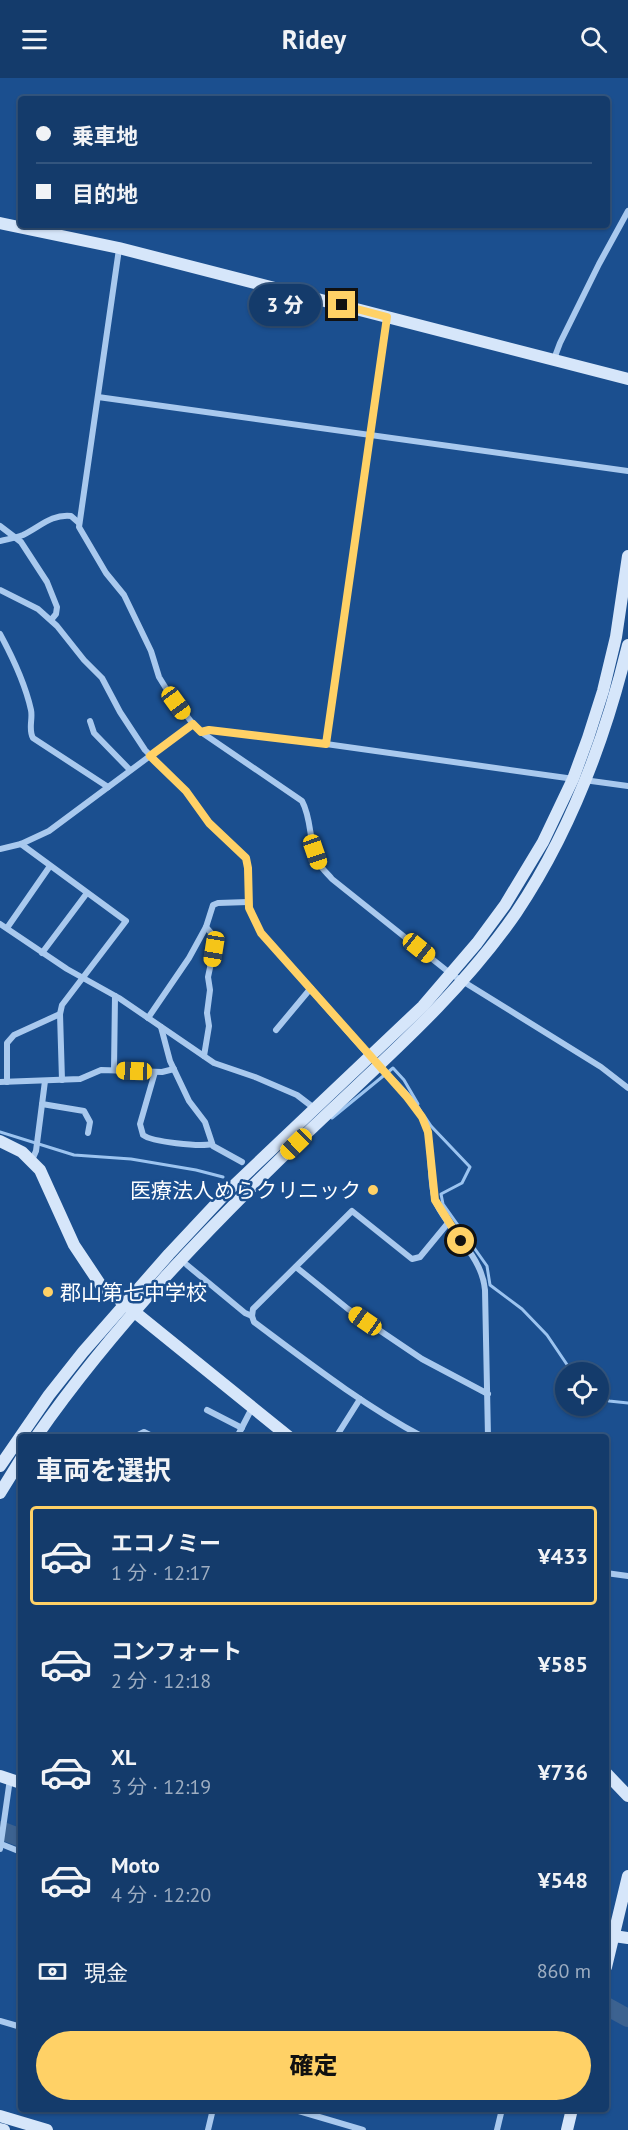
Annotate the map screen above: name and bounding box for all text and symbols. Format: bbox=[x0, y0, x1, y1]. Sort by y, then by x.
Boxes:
text: Ridey bbox=[282, 22, 346, 56]
icon: menu bbox=[18, 23, 51, 56]
icon: search bbox=[577, 23, 610, 56]
text: 乗車地 bbox=[72, 122, 138, 150]
text: 目的地 bbox=[72, 180, 138, 208]
callout: 3 分 bbox=[249, 284, 321, 326]
route end bbox=[328, 291, 355, 318]
text: 3 分 bbox=[267, 292, 303, 318]
car bbox=[158, 683, 194, 723]
car bbox=[301, 832, 329, 872]
car bbox=[202, 930, 226, 968]
car bbox=[399, 930, 439, 966]
car bbox=[116, 1061, 152, 1081]
car bbox=[277, 1125, 315, 1163]
place label: 医療法人めらクリニック bbox=[130, 1177, 361, 1204]
marker: 医療法人めらクリニック bbox=[366, 1183, 380, 1197]
route start bbox=[447, 1227, 474, 1254]
place label: 郡山第七中学校 bbox=[60, 1279, 207, 1306]
marker: 郡山第七中学校 bbox=[41, 1285, 55, 1299]
car bbox=[345, 1303, 385, 1339]
map controls bbox=[555, 1362, 609, 1416]
button: locate bbox=[555, 1362, 609, 1416]
text: 車両を選択 bbox=[36, 1453, 171, 1487]
icon: car bbox=[39, 1529, 93, 1583]
text: エコノミー bbox=[111, 1529, 221, 1557]
text: ¥433 bbox=[538, 1542, 588, 1570]
text: 1 分 · 12:17 bbox=[111, 1560, 211, 1586]
icon: car bbox=[39, 1637, 93, 1691]
text: コンフォート bbox=[111, 1637, 242, 1665]
text: ¥585 bbox=[538, 1650, 588, 1678]
text: 2 分 · 12:18 bbox=[111, 1668, 211, 1694]
text: XL bbox=[111, 1743, 136, 1771]
icon: car bbox=[39, 1745, 93, 1799]
text: ¥736 bbox=[538, 1758, 588, 1786]
text: 3 分 · 12:19 bbox=[111, 1774, 211, 1800]
text: Moto bbox=[111, 1851, 160, 1879]
icon: car bbox=[39, 1853, 93, 1907]
text: ¥548 bbox=[538, 1866, 588, 1894]
text: 4 分 · 12:20 bbox=[111, 1882, 211, 1908]
icon: cash bbox=[36, 1955, 69, 1988]
text: 860 m bbox=[537, 1958, 591, 1984]
text: 現金 bbox=[84, 1959, 128, 1987]
button: 確定 bbox=[36, 2031, 591, 2100]

